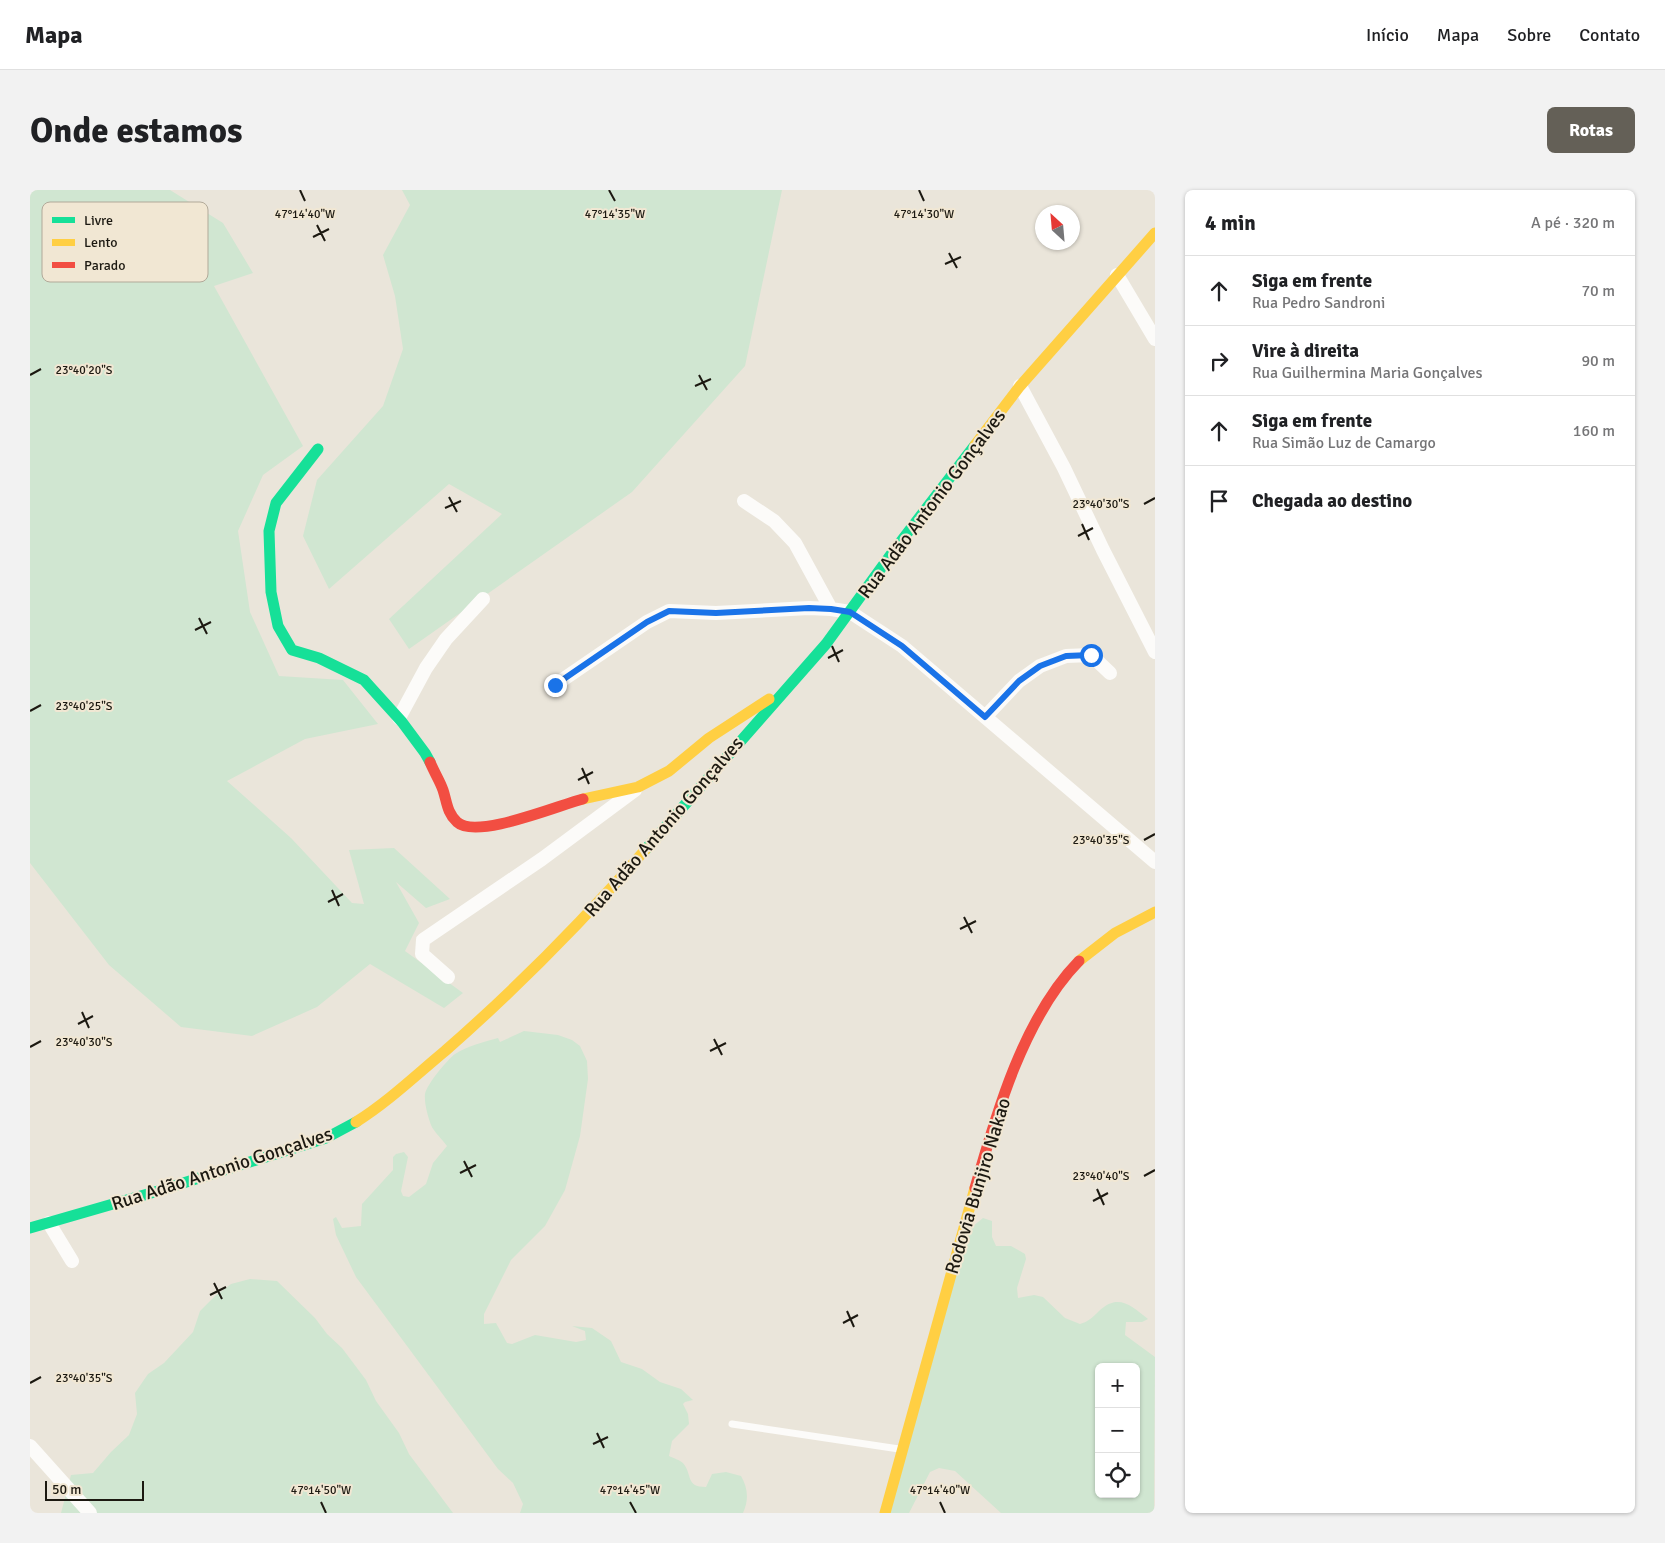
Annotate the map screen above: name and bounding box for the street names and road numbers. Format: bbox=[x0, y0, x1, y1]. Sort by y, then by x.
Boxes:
street label: Rua Adão Antonio Gonçalves bbox=[853, 405, 1011, 603]
street label: Rua Adão Antonio Gonçalves bbox=[579, 732, 749, 922]
street label: Rodovia Bunjiro Nakao bbox=[940, 1095, 1016, 1277]
street label: Rua Adão Antonio Gonçalves bbox=[108, 1122, 336, 1216]

